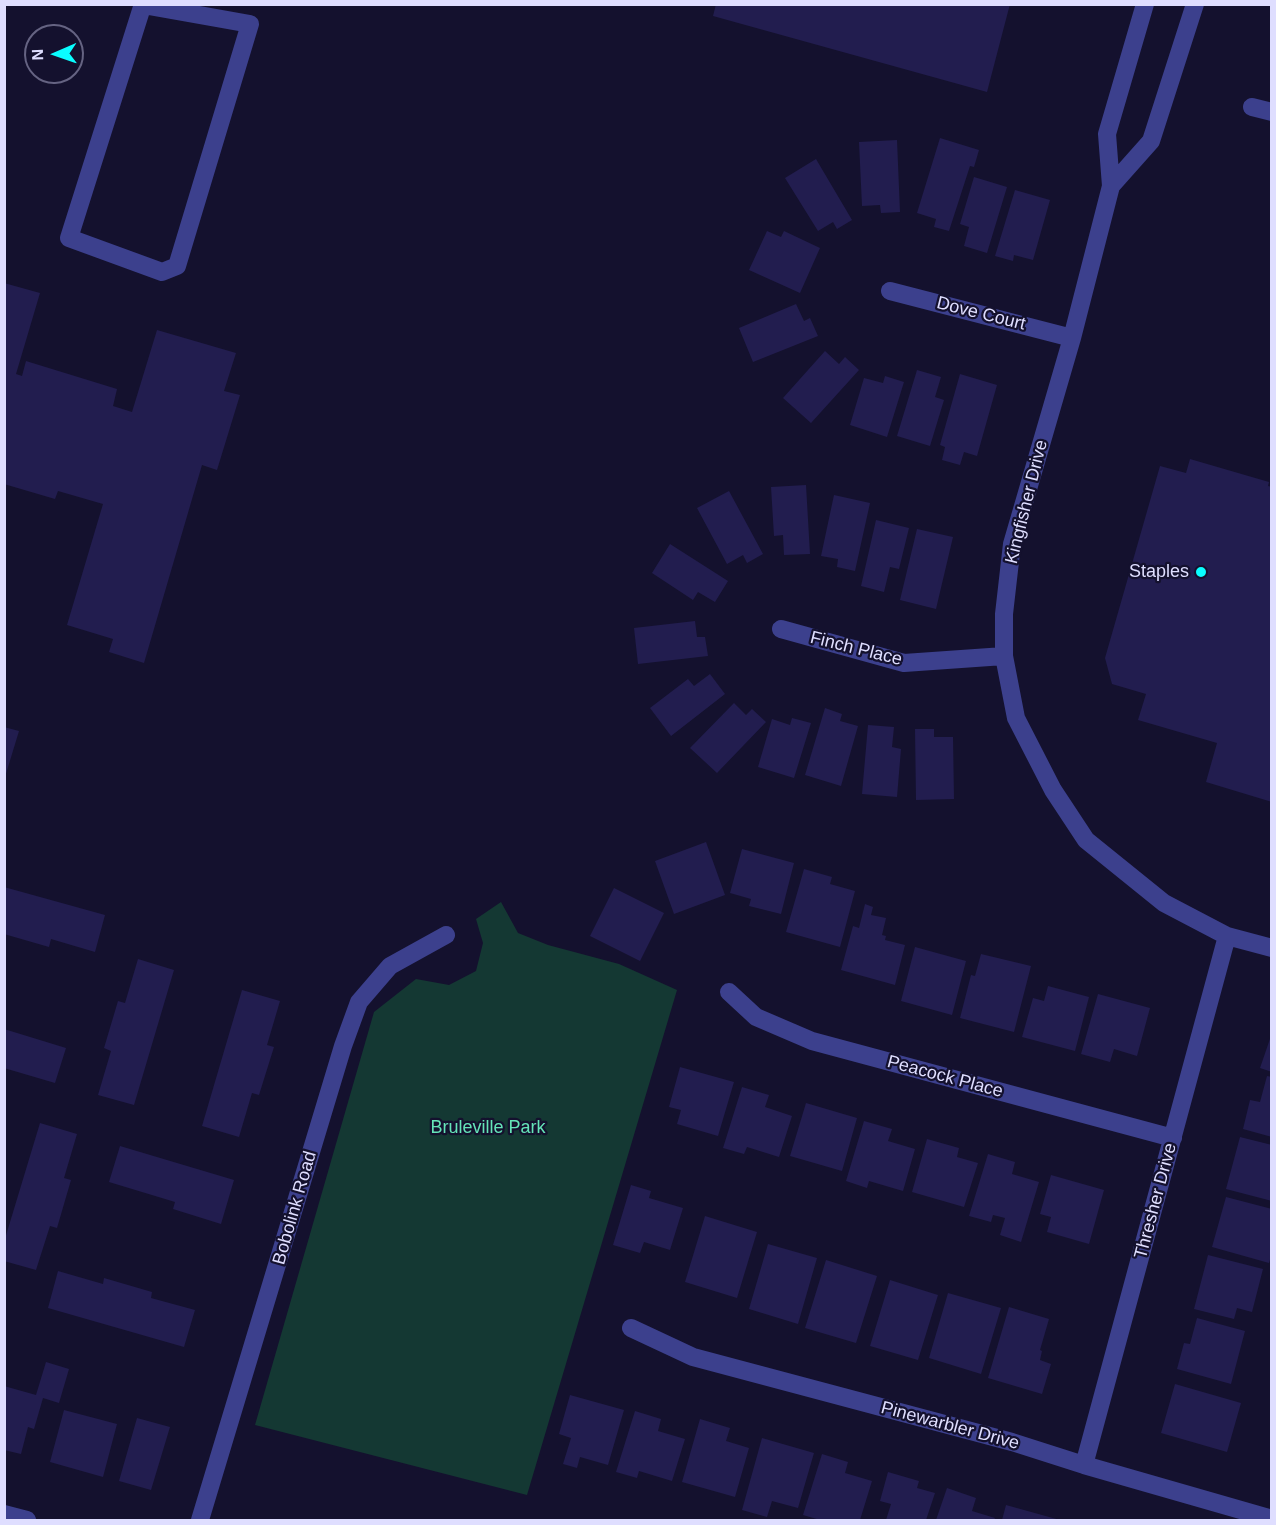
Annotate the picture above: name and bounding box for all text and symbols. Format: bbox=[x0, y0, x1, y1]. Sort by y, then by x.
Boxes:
north arrow bbox=[24, 24, 84, 84]
text: N bbox=[29, 49, 46, 61]
street label: Dove Court bbox=[934, 293, 1028, 335]
street label: Kingfisher Drive bbox=[1001, 438, 1053, 566]
place label: Staples bbox=[1129, 561, 1189, 583]
marker: Staples bbox=[1194, 565, 1208, 579]
street label: Finch Place bbox=[808, 627, 904, 671]
street label: Peacock Place bbox=[885, 1051, 1005, 1103]
park label: Bruleville Park bbox=[430, 1117, 546, 1139]
street label: Thresher Drive bbox=[1130, 1141, 1182, 1261]
street label: Bobolink Road bbox=[268, 1149, 322, 1267]
street label: Pinewarbler Drive bbox=[879, 1397, 1021, 1455]

